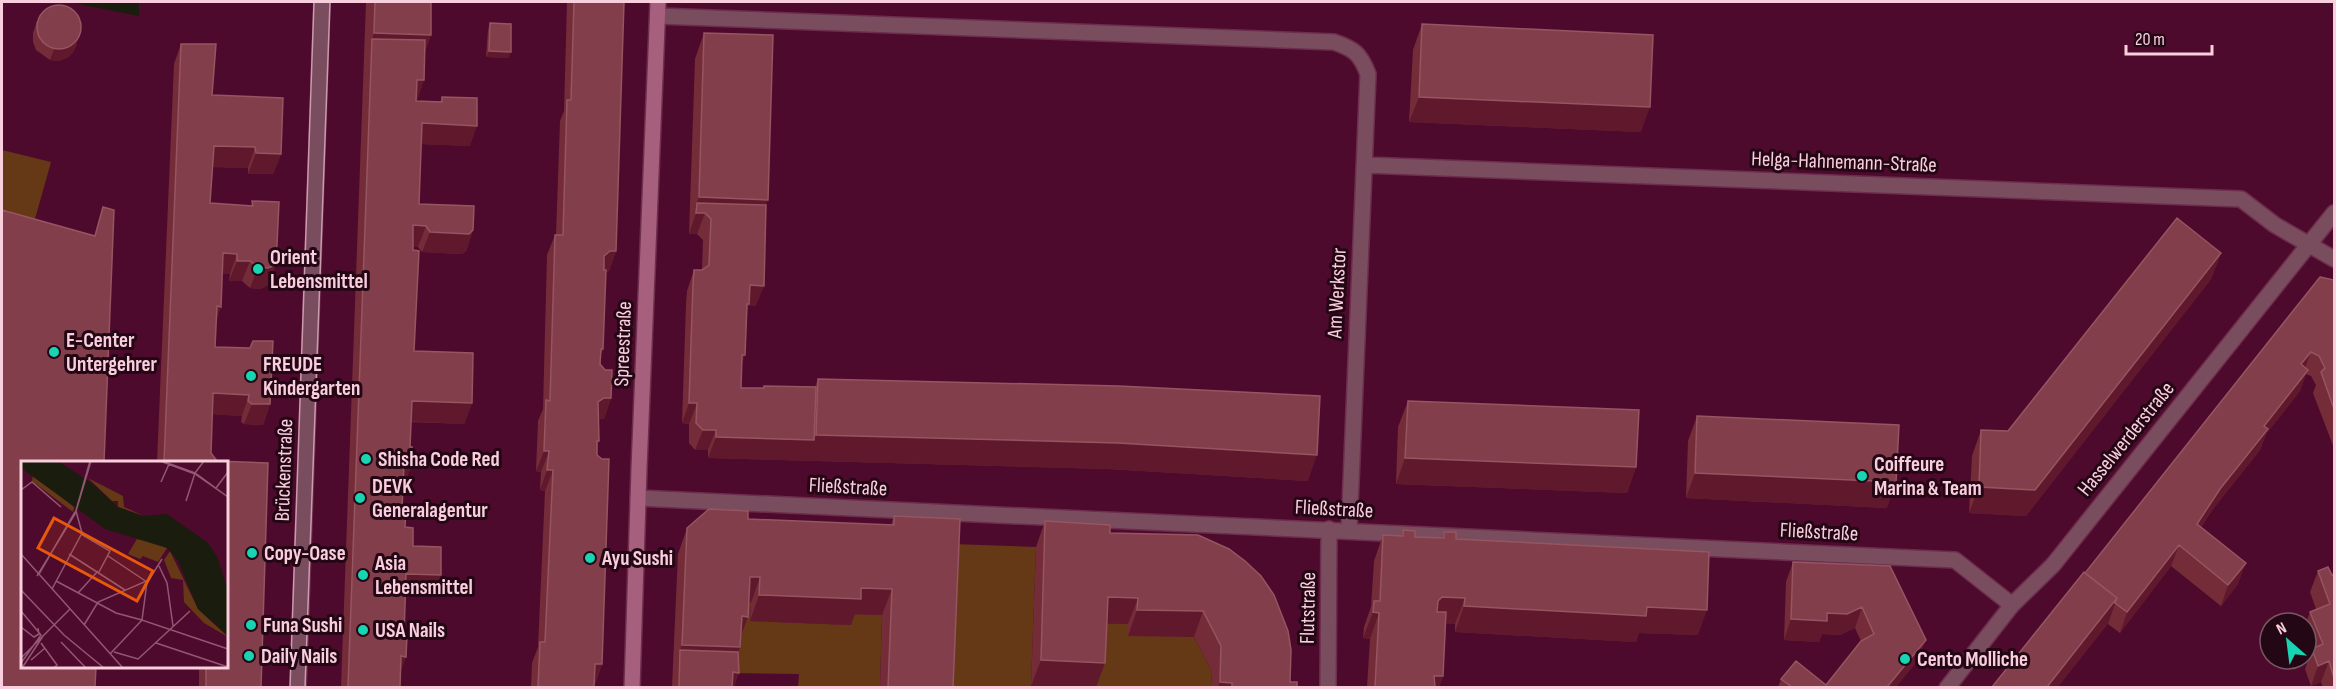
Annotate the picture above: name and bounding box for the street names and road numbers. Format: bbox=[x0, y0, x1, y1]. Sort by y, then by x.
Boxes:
street label: Helga-Hahnemann-Straße bbox=[1751, 146, 1937, 178]
street label: Am Werkstor bbox=[1322, 247, 1352, 340]
street label: Spreestraße bbox=[609, 301, 637, 387]
street label: Hasselwerderstraße bbox=[2072, 377, 2180, 501]
street label: Brückenstraße bbox=[270, 418, 298, 522]
street label: Fließstraße bbox=[808, 472, 888, 502]
street label: Fließstraße bbox=[1294, 494, 1374, 524]
street label: Fließstraße bbox=[1779, 517, 1859, 547]
street label: Flutstraße bbox=[1295, 572, 1321, 644]

